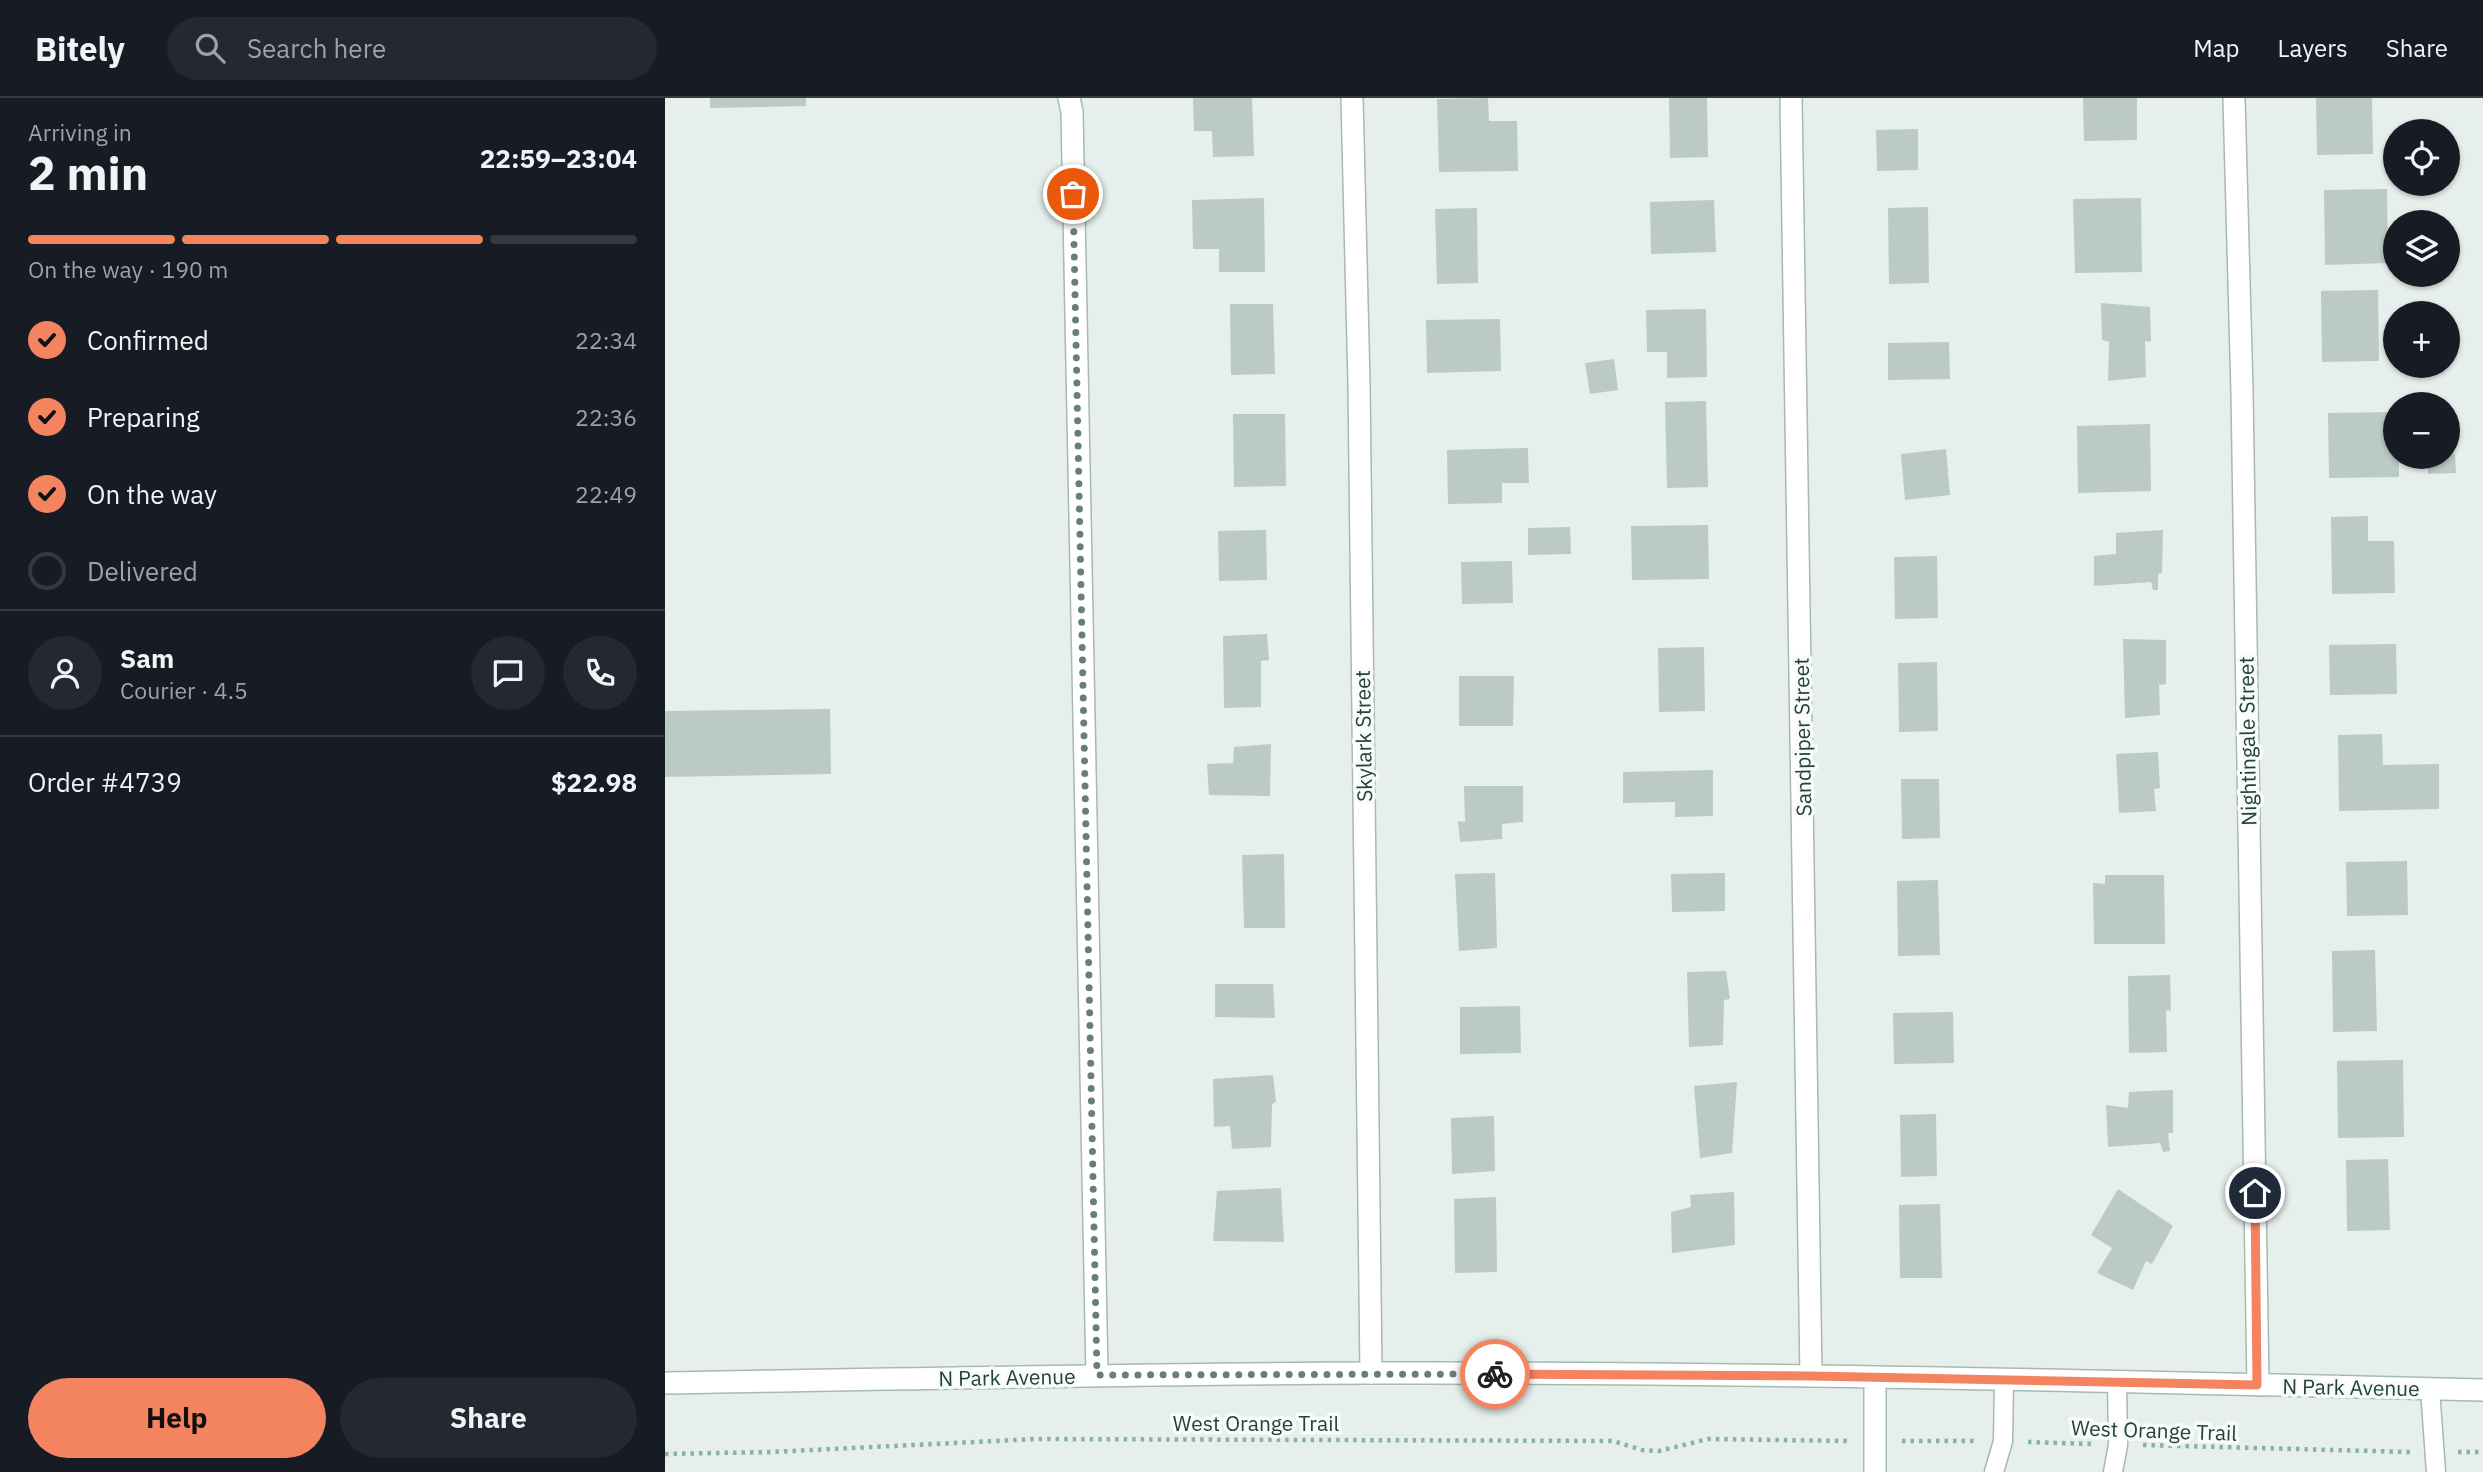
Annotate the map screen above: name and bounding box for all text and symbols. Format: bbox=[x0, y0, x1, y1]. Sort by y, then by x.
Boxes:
search box bbox=[167, 17, 657, 80]
text: Bitely bbox=[35, 27, 125, 70]
icon: search bbox=[191, 29, 229, 67]
text: Search here bbox=[247, 31, 386, 65]
text: Map bbox=[2193, 32, 2240, 64]
text: Layers bbox=[2278, 32, 2348, 64]
text: Share bbox=[2386, 32, 2448, 64]
text: Arriving in bbox=[28, 117, 132, 147]
map controls bbox=[2383, 119, 2460, 469]
button: locate bbox=[2383, 119, 2460, 196]
text: 22:59–23:04 bbox=[480, 141, 637, 175]
text: 2 min bbox=[28, 143, 148, 203]
pin bbox=[1043, 164, 1103, 224]
icon: bag bbox=[1054, 175, 1092, 213]
button: layers bbox=[2383, 210, 2460, 287]
text: On the way · 190 m bbox=[28, 254, 228, 284]
button: + bbox=[2383, 301, 2460, 378]
icon: check bbox=[28, 321, 66, 359]
text: Confirmed bbox=[87, 323, 209, 357]
text: 22:34 bbox=[575, 325, 637, 355]
button: − bbox=[2383, 392, 2460, 469]
icon: check bbox=[28, 398, 66, 436]
text: Preparing bbox=[87, 400, 200, 434]
text: 22:36 bbox=[575, 402, 637, 432]
icon: check bbox=[28, 475, 66, 513]
text: On the way bbox=[87, 477, 217, 511]
text: 22:49 bbox=[575, 479, 637, 509]
text: Delivered bbox=[87, 554, 198, 588]
button: person bbox=[28, 636, 102, 710]
button: chat bbox=[471, 636, 545, 710]
button: phone bbox=[563, 636, 637, 710]
text: Sam bbox=[120, 641, 174, 675]
street label: Nightingale Street bbox=[2232, 656, 2262, 826]
street label: Sandpiper Street bbox=[1787, 657, 1817, 817]
street label: Skylark Street bbox=[1348, 670, 1378, 802]
text: Courier · 4.5 bbox=[120, 675, 248, 705]
text: Order #4739 bbox=[28, 765, 182, 799]
text: $22.98 bbox=[551, 765, 637, 799]
pin bbox=[2225, 1163, 2285, 1223]
icon: home bbox=[2236, 1174, 2274, 1212]
courier bbox=[1460, 1339, 1530, 1409]
icon: bike bbox=[1476, 1355, 1514, 1393]
street label: N Park Avenue bbox=[938, 1362, 1076, 1392]
street label: N Park Avenue bbox=[2282, 1372, 2420, 1402]
button: Help bbox=[28, 1378, 326, 1458]
button: Share bbox=[340, 1378, 637, 1458]
street label: West Orange Trail bbox=[1173, 1409, 1339, 1437]
street label: West Orange Trail bbox=[2070, 1413, 2238, 1447]

